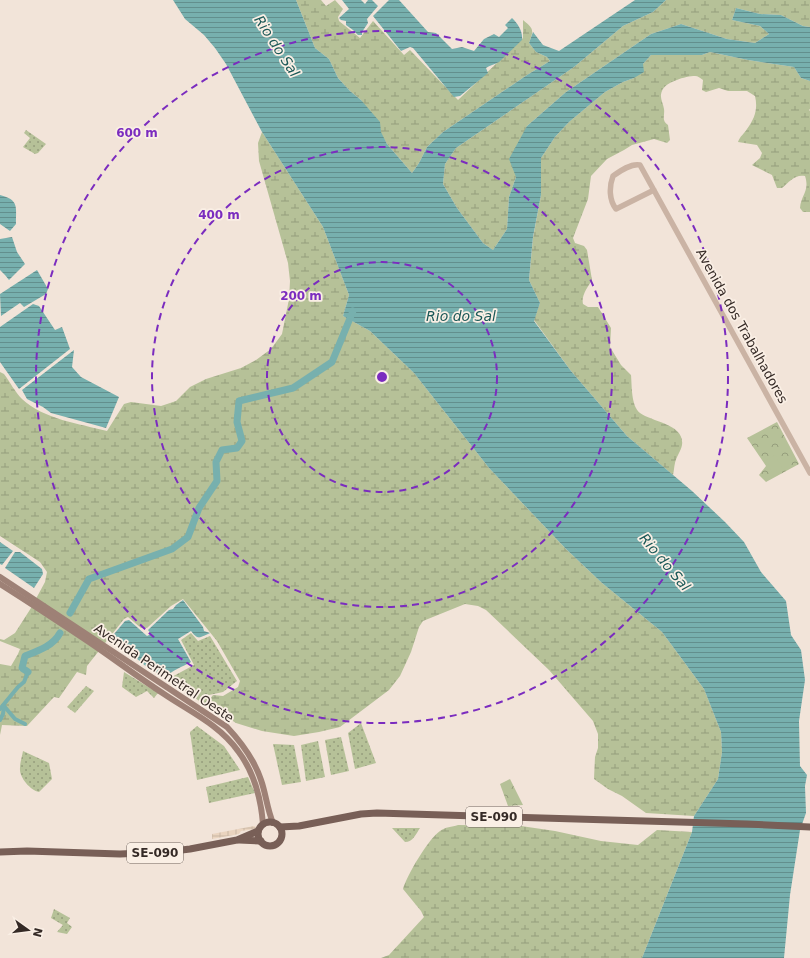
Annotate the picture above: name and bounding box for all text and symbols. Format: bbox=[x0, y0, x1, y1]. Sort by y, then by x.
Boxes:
water label: Rio do Sal bbox=[251, 12, 303, 80]
text: 600 m bbox=[116, 126, 158, 140]
text: 400 m bbox=[198, 208, 240, 222]
street label: Avenida dos Trabalhadores bbox=[693, 246, 791, 406]
text: 200 m bbox=[280, 289, 322, 303]
water label: Rio do Sal bbox=[426, 308, 496, 324]
centre of rings bbox=[375, 370, 389, 384]
water label: Rio do Sal bbox=[636, 530, 694, 594]
street label: Avenida Perimetral Oeste bbox=[91, 621, 237, 725]
road number: SE-090 bbox=[466, 807, 522, 827]
road number: SE-090 bbox=[127, 843, 183, 863]
north arrow bbox=[8, 910, 48, 950]
text: N bbox=[30, 926, 45, 938]

